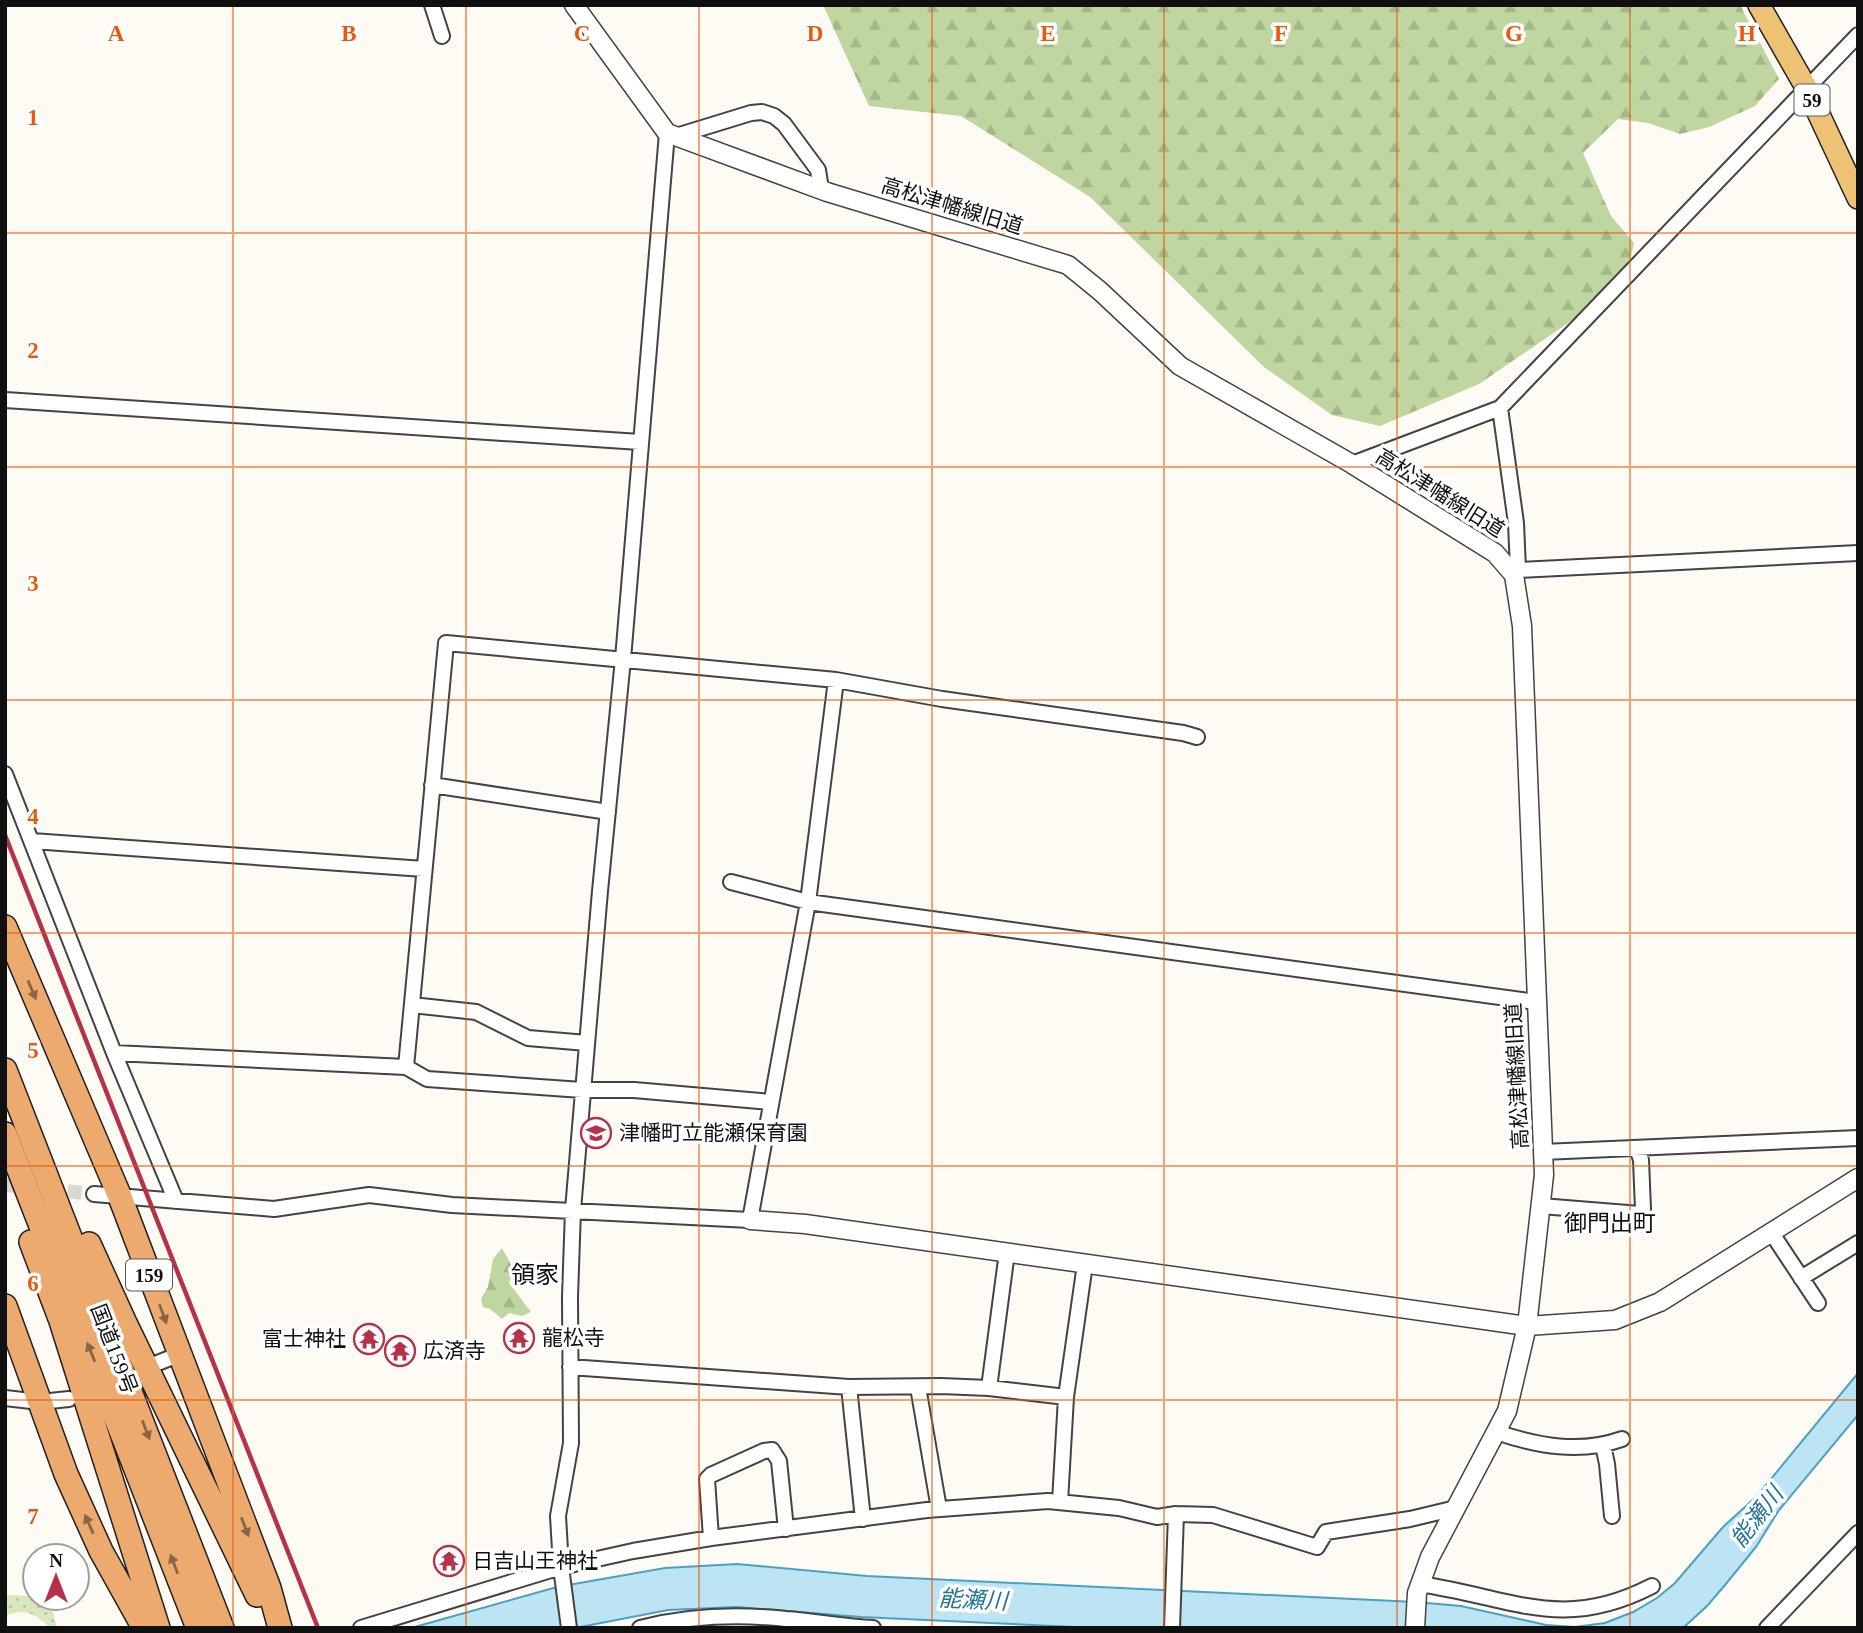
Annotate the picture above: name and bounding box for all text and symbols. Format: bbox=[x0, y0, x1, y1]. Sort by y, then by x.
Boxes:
text: A bbox=[108, 21, 125, 46]
text: B bbox=[341, 21, 357, 46]
text: C bbox=[574, 21, 590, 46]
text: D bbox=[807, 21, 823, 46]
text: E bbox=[1040, 21, 1056, 46]
text: F bbox=[1274, 21, 1288, 46]
text: G bbox=[1505, 21, 1523, 46]
text: H bbox=[1738, 21, 1756, 46]
road number: 59 bbox=[1794, 85, 1829, 116]
text: 1 bbox=[27, 105, 39, 130]
street label: 高松津幡線旧道 bbox=[878, 173, 1026, 239]
text: 2 bbox=[27, 338, 39, 363]
street label: 高松津幡線旧道 bbox=[1371, 444, 1509, 542]
text: 3 bbox=[27, 571, 39, 596]
text: 4 bbox=[27, 804, 39, 829]
one-way arrow bbox=[26, 980, 38, 1000]
street label: 高松津幡線旧道 bbox=[1501, 1002, 1533, 1150]
text: 5 bbox=[27, 1038, 39, 1063]
school or university icon: 津幡町立能瀬保育園 bbox=[579, 1116, 613, 1150]
place label: 津幡町立能瀬保育園 bbox=[619, 1121, 808, 1145]
district label: 御門出町 bbox=[1564, 1211, 1656, 1236]
road number: 159 bbox=[126, 1260, 172, 1290]
district label: 領家 bbox=[511, 1262, 559, 1288]
text: 6 bbox=[27, 1271, 39, 1296]
street label: 国道159号 bbox=[86, 1301, 142, 1397]
one-way arrow bbox=[158, 1304, 169, 1325]
temple icon: 龍松寺 bbox=[502, 1321, 536, 1355]
temple icon: 富士神社 bbox=[352, 1322, 386, 1356]
place label: 龍松寺 bbox=[542, 1326, 605, 1350]
place label: 富士神社 bbox=[262, 1327, 346, 1351]
temple icon: 広済寺 bbox=[383, 1334, 417, 1368]
place label: 広済寺 bbox=[423, 1339, 486, 1363]
one-way arrow bbox=[86, 1341, 97, 1362]
one-way arrow bbox=[140, 1420, 151, 1441]
water label: 能瀬川 bbox=[1726, 1480, 1790, 1552]
text: 7 bbox=[27, 1504, 39, 1529]
one-way arrow bbox=[83, 1514, 94, 1535]
one-way arrow bbox=[239, 1516, 250, 1537]
north arrow bbox=[21, 1542, 91, 1612]
temple icon: 日吉山王神社 bbox=[432, 1544, 466, 1578]
place label: 日吉山王神社 bbox=[472, 1549, 598, 1573]
text: N bbox=[49, 1550, 63, 1571]
one-way arrow bbox=[168, 1553, 179, 1574]
water label: 能瀬川 bbox=[938, 1586, 1011, 1614]

